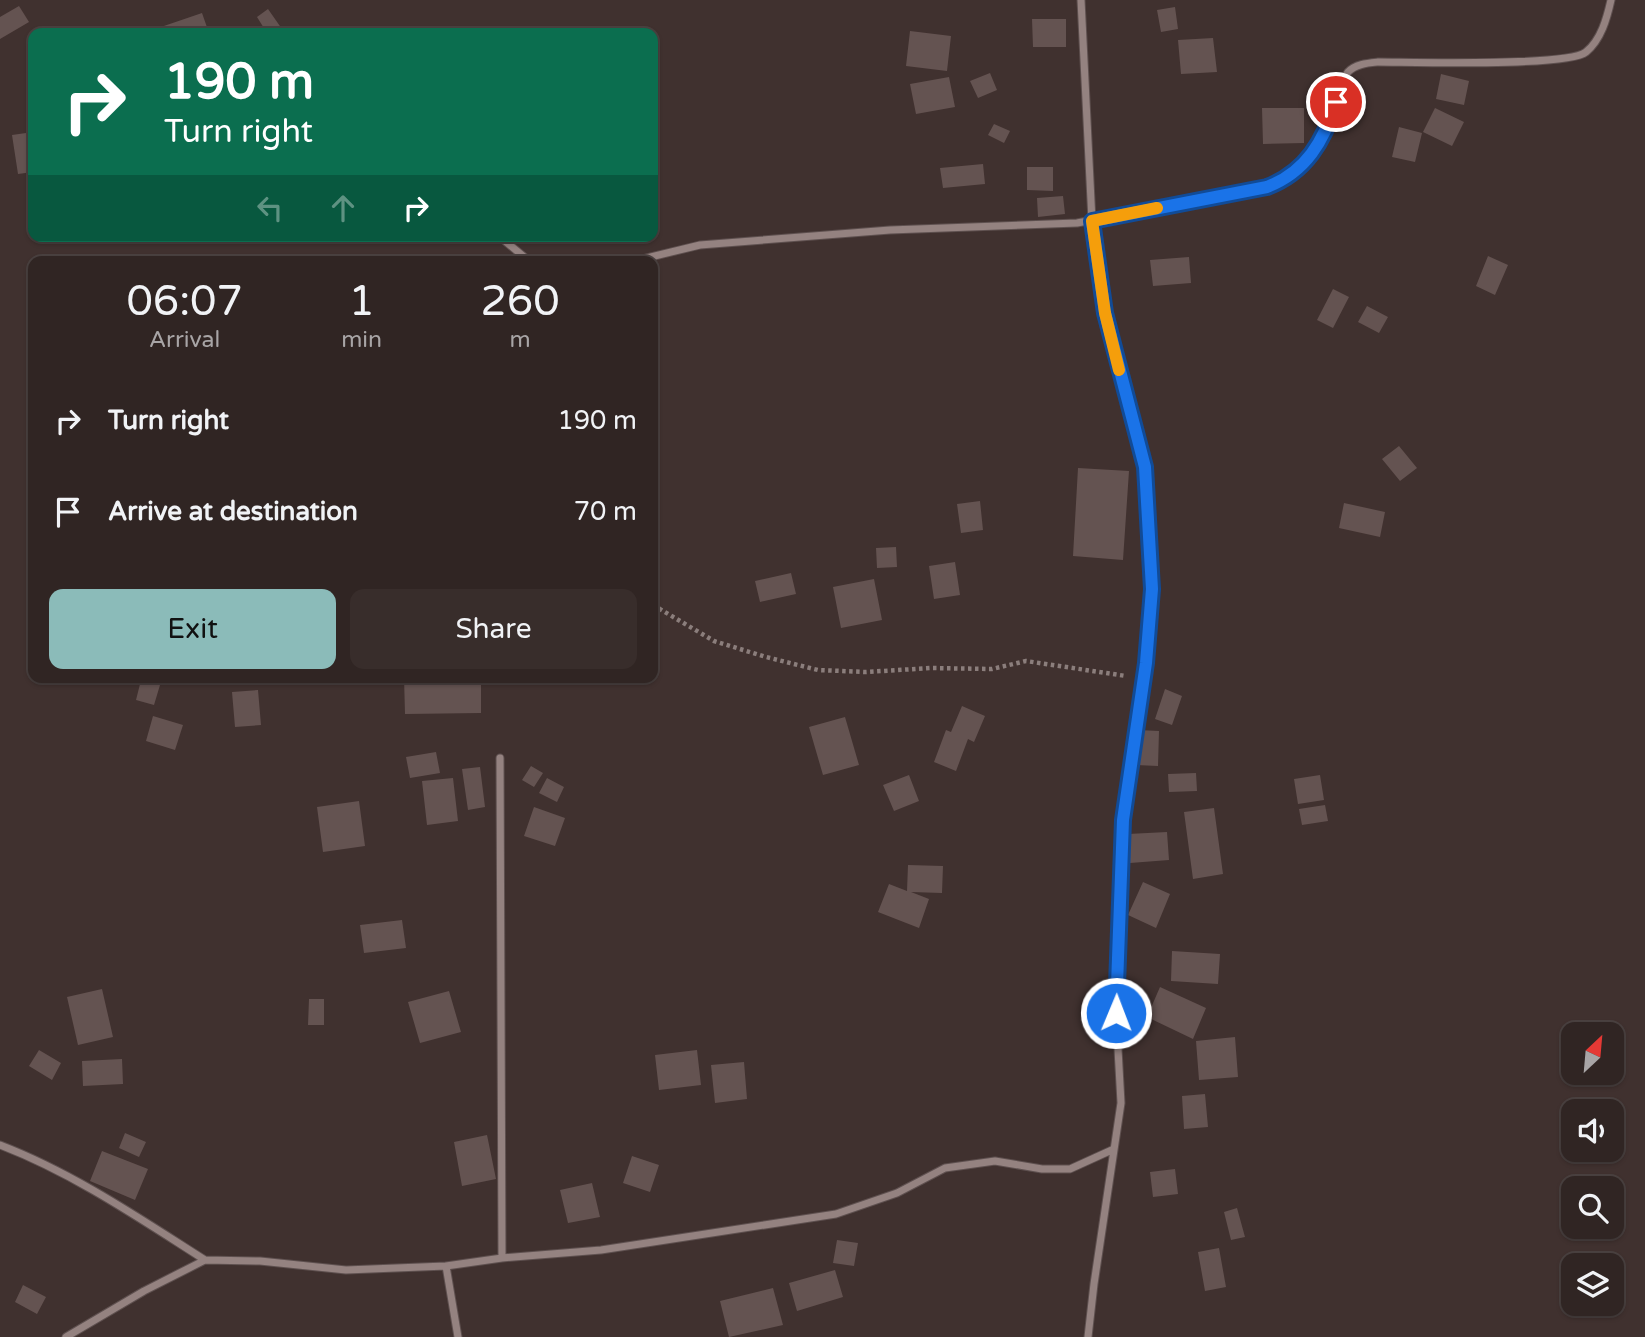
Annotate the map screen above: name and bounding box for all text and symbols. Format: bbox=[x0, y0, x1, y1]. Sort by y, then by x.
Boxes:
text: 190 m bbox=[164, 53, 314, 112]
icon: right bbox=[49, 56, 140, 147]
pin bbox=[1306, 72, 1366, 132]
icon: arrive bbox=[1317, 83, 1355, 121]
text: Turn right bbox=[164, 113, 313, 151]
icon: left bbox=[251, 189, 289, 227]
icon: ahead bbox=[324, 189, 362, 227]
icon: right bbox=[397, 189, 435, 227]
text: 06:07 bbox=[126, 276, 243, 327]
text: 1 bbox=[348, 276, 375, 327]
text: 260 bbox=[480, 276, 560, 327]
text: Arrival bbox=[149, 326, 220, 354]
text: min bbox=[341, 326, 382, 354]
text: m bbox=[509, 326, 531, 354]
icon: right bbox=[49, 402, 87, 440]
text: Turn right bbox=[108, 405, 229, 436]
text: 190 m bbox=[557, 405, 637, 436]
icon: arrive bbox=[49, 493, 87, 531]
text: Arrive at destination bbox=[108, 496, 358, 527]
text: 70 m bbox=[574, 496, 637, 527]
button: Exit bbox=[49, 589, 336, 669]
button: Share bbox=[350, 589, 637, 669]
position arrow bbox=[1079, 976, 1153, 1050]
north arrow bbox=[1561, 1022, 1624, 1085]
map controls bbox=[1561, 1022, 1624, 1316]
button: sound bbox=[1561, 1099, 1624, 1162]
button: search bbox=[1561, 1176, 1624, 1239]
button: layers bbox=[1561, 1253, 1624, 1316]

